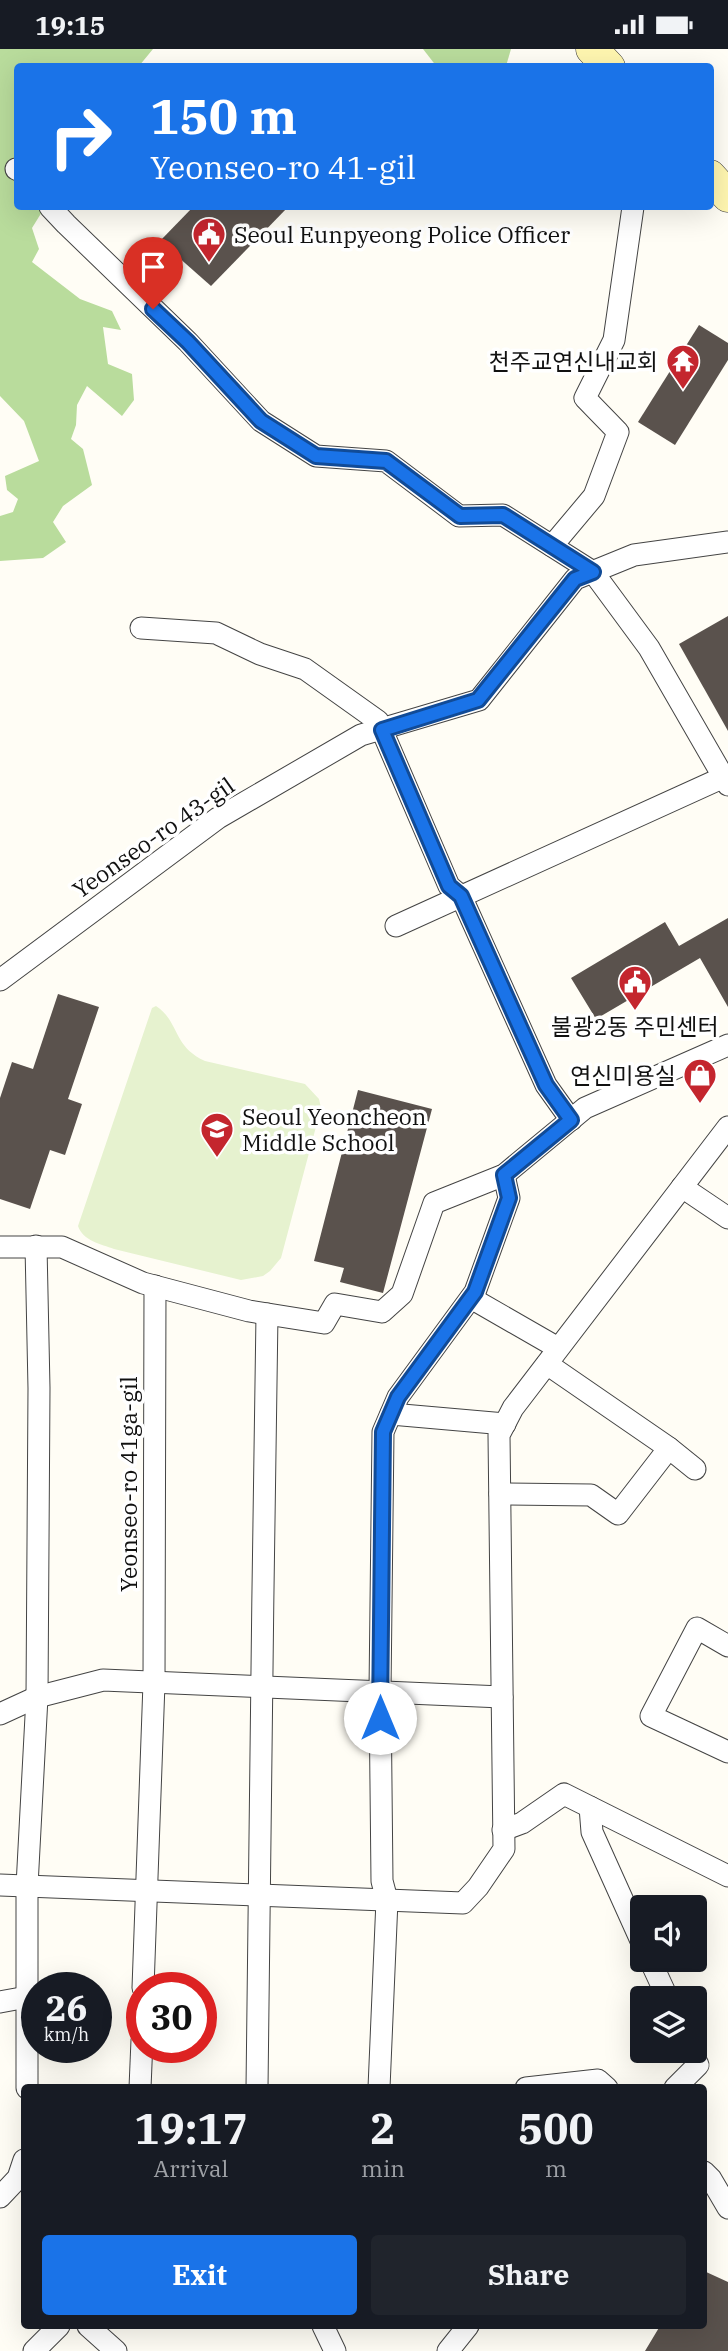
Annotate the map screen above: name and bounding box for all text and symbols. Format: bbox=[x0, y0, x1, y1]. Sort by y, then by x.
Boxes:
text: 19:15 bbox=[35, 8, 105, 42]
text: 150 m bbox=[150, 84, 297, 147]
icon: right bbox=[35, 91, 126, 182]
text: Yeonseo-ro 41-gil bbox=[150, 146, 416, 188]
public building icon: Seoul Eunpyeong Police Officer bbox=[190, 215, 228, 264]
place label: Seoul Eunpyeong Police Officer bbox=[234, 219, 570, 249]
pin bbox=[123, 237, 183, 309]
icon: arrive bbox=[134, 248, 172, 286]
temple icon: 천주교연신내교회 bbox=[664, 342, 702, 391]
place label: 천주교연신내교회 bbox=[489, 346, 658, 376]
street label: Yeonseo-ro 43-gil bbox=[66, 770, 240, 904]
public building icon: 불광2동 주민센터 bbox=[616, 963, 654, 1012]
place label: 불광2동 주민센터 bbox=[551, 1011, 719, 1041]
shop icon: 연신미용실 bbox=[681, 1056, 719, 1105]
place label: 연신미용실 bbox=[570, 1060, 676, 1090]
place label: Seoul Yeoncheon Middle School bbox=[242, 1101, 426, 1157]
school or university icon: Seoul Yeoncheon Middle School bbox=[198, 1110, 236, 1159]
street label: Yeonseo-ro 41ga-gil bbox=[113, 1376, 143, 1592]
position arrow bbox=[343, 1681, 417, 1755]
map controls bbox=[630, 1895, 707, 2063]
button: sound bbox=[630, 1895, 707, 1972]
speed limit sign: 30 bbox=[126, 1972, 217, 2063]
text: 26 bbox=[45, 1985, 88, 2031]
button: layers bbox=[630, 1986, 707, 2063]
text: km/h bbox=[44, 2023, 89, 2046]
text: 19:17 bbox=[134, 2101, 248, 2156]
text: 2 bbox=[370, 2101, 396, 2156]
text: 500 bbox=[518, 2101, 594, 2156]
text: Arrival bbox=[154, 2153, 228, 2183]
text: min bbox=[361, 2153, 405, 2183]
text: m bbox=[545, 2153, 567, 2183]
button: Exit bbox=[42, 2235, 357, 2315]
button: Share bbox=[371, 2235, 686, 2315]

